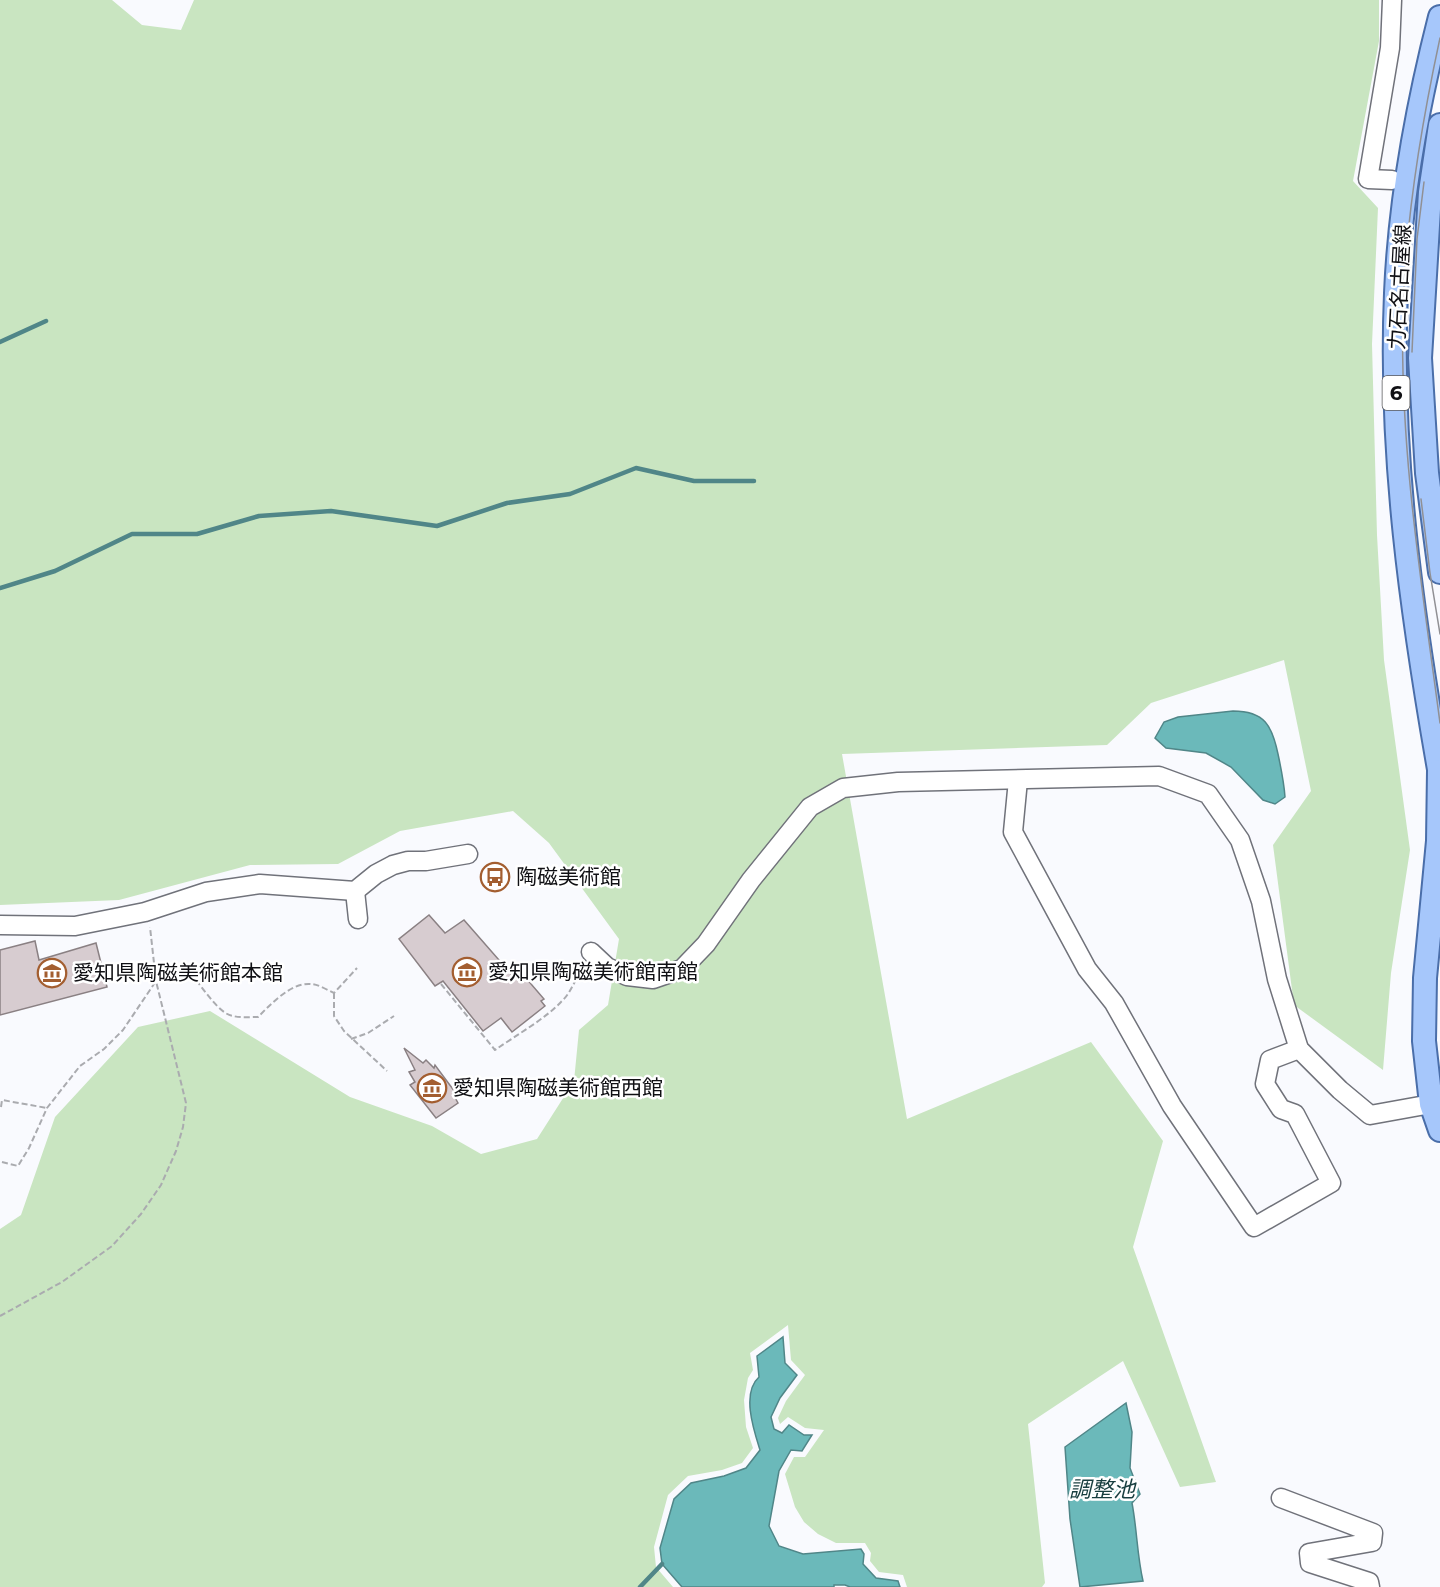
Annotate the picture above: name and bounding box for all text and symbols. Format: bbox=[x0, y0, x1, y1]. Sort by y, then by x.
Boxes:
street label: 力石名古屋線 bbox=[1384, 223, 1415, 351]
road number: 6 bbox=[1382, 376, 1410, 410]
bus stop icon: 陶磁美術館 bbox=[479, 861, 511, 893]
place label: 陶磁美術館 bbox=[516, 864, 621, 889]
museum icon: 愛知県陶磁美術館南館 bbox=[451, 956, 483, 988]
museum icon: 愛知県陶磁美術館本館 bbox=[36, 957, 68, 989]
place label: 愛知県陶磁美術館南館 bbox=[488, 959, 698, 984]
place label: 愛知県陶磁美術館本館 bbox=[73, 960, 283, 985]
museum icon: 愛知県陶磁美術館西館 bbox=[416, 1072, 448, 1104]
place label: 愛知県陶磁美術館西館 bbox=[453, 1075, 663, 1100]
water label: 調整池 bbox=[1069, 1476, 1137, 1503]

